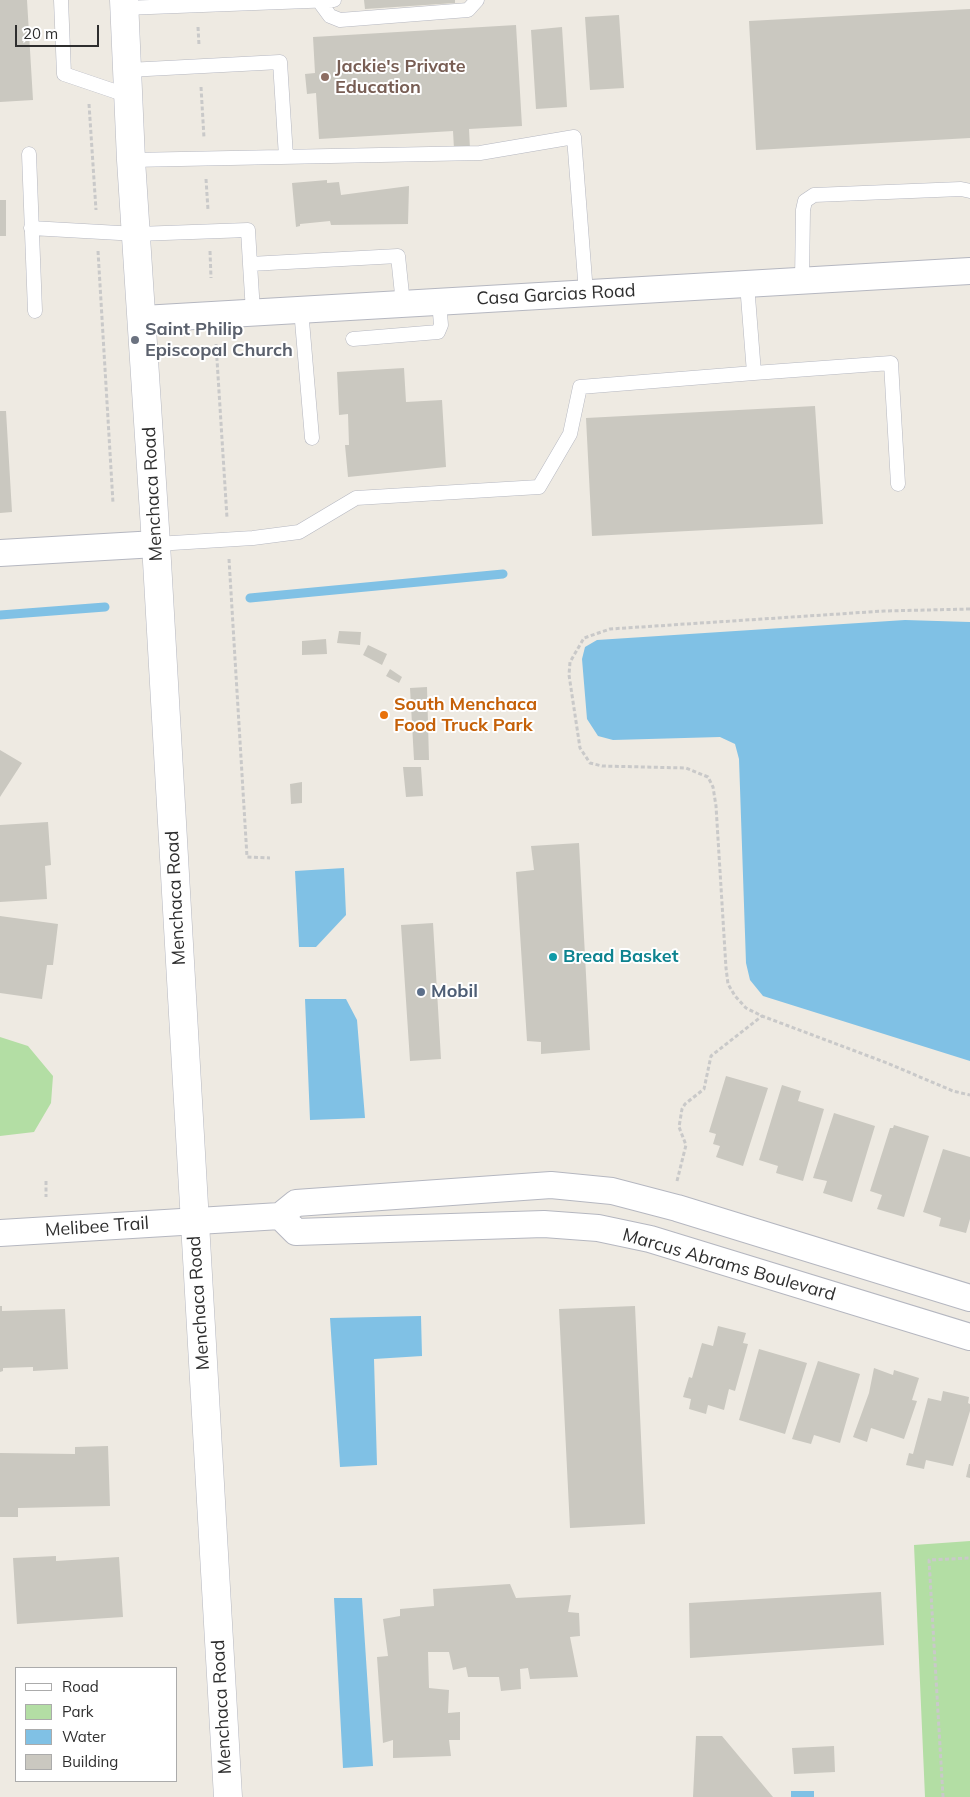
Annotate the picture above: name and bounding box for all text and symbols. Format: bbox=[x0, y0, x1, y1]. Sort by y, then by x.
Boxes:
scale bar bbox=[18, 15, 101, 47]
text: 20 m bbox=[23, 24, 58, 43]
place label: Jackie's Private Education bbox=[335, 56, 466, 98]
marker: Jackie's Private Education bbox=[319, 71, 331, 83]
street label: Casa Garcias Road bbox=[476, 280, 636, 310]
place label: Saint Philip Episcopal Church bbox=[145, 319, 293, 362]
marker: Saint Philip Episcopal Church bbox=[129, 334, 141, 346]
street label: Menchaca Road bbox=[139, 426, 167, 562]
place label: South Menchaca Food Truck Park bbox=[394, 694, 537, 736]
marker: South Menchaca Food Truck Park bbox=[378, 709, 390, 721]
street label: Menchaca Road bbox=[162, 830, 190, 966]
place label: Bread Basket bbox=[563, 946, 678, 968]
marker: Bread Basket bbox=[547, 951, 559, 963]
place label: Mobil bbox=[431, 981, 478, 1003]
marker: Mobil bbox=[415, 986, 427, 998]
street label: Melibee Trail bbox=[44, 1213, 150, 1241]
street label: Marcus Abrams Boulevard bbox=[620, 1224, 838, 1306]
street label: Menchaca Road bbox=[184, 1235, 214, 1371]
street label: Menchaca Road bbox=[208, 1639, 236, 1775]
legend bbox=[15, 1667, 178, 1782]
text: Road bbox=[62, 1677, 99, 1696]
text: Park bbox=[62, 1702, 94, 1721]
text: Water bbox=[62, 1727, 106, 1746]
text: Building bbox=[62, 1752, 118, 1771]

